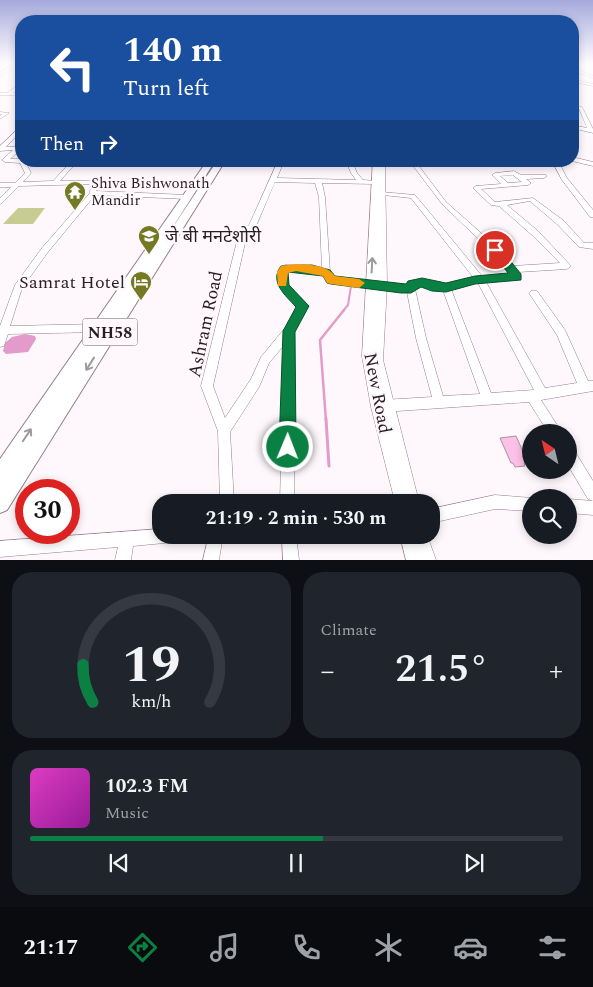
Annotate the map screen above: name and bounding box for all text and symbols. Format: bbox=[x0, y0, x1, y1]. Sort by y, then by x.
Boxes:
text: 140 m bbox=[123, 24, 222, 77]
icon: left bbox=[40, 35, 105, 100]
text: Turn left bbox=[123, 72, 209, 105]
text: Then bbox=[40, 130, 84, 159]
icon: right bbox=[94, 130, 122, 158]
place label: Shiva Bishwonath Mandir bbox=[91, 172, 210, 212]
temple icon: Shiva Bishwonath Mandir bbox=[63, 180, 87, 211]
place label: जे बी मनटेशोरी bbox=[165, 223, 261, 250]
school or university icon: जे बी मनटेशोरी bbox=[137, 224, 161, 255]
pin bbox=[474, 229, 516, 271]
icon: arrive bbox=[481, 236, 509, 264]
one-way arrow bbox=[367, 258, 376, 274]
street label: Ashram Road bbox=[181, 268, 230, 380]
place label: Samrat Hotel bbox=[19, 269, 125, 296]
hotel icon: Samrat Hotel bbox=[129, 270, 153, 301]
road number: NH58 bbox=[82, 318, 138, 346]
street label: New Road bbox=[356, 350, 399, 436]
one-way arrow bbox=[84, 356, 94, 370]
position arrow bbox=[261, 420, 313, 472]
north arrow bbox=[522, 424, 578, 479]
map controls bbox=[522, 424, 577, 544]
one-way arrow bbox=[22, 429, 32, 443]
speed limit sign: 30 bbox=[15, 479, 80, 544]
button: search bbox=[522, 489, 577, 544]
text: 21:19 · 2 min · 530 m bbox=[206, 504, 386, 533]
text: Climate bbox=[321, 618, 377, 642]
text: 19 bbox=[122, 626, 180, 705]
text: 21.5° bbox=[395, 641, 488, 699]
text: − bbox=[321, 650, 335, 693]
text: + bbox=[549, 650, 563, 693]
text: km/h bbox=[131, 688, 171, 715]
text: 102.3 FM bbox=[105, 772, 188, 801]
text: Music bbox=[105, 801, 149, 825]
icon: previous bbox=[105, 849, 133, 877]
icon: pause bbox=[282, 849, 310, 877]
icon: next bbox=[460, 849, 488, 877]
icon: directions bbox=[125, 930, 160, 965]
icon: music bbox=[207, 930, 242, 965]
icon: phone bbox=[289, 930, 324, 965]
icon: climate bbox=[371, 930, 406, 965]
icon: car bbox=[453, 930, 488, 965]
icon: filters bbox=[535, 930, 570, 965]
text: 21:17 bbox=[23, 931, 79, 964]

